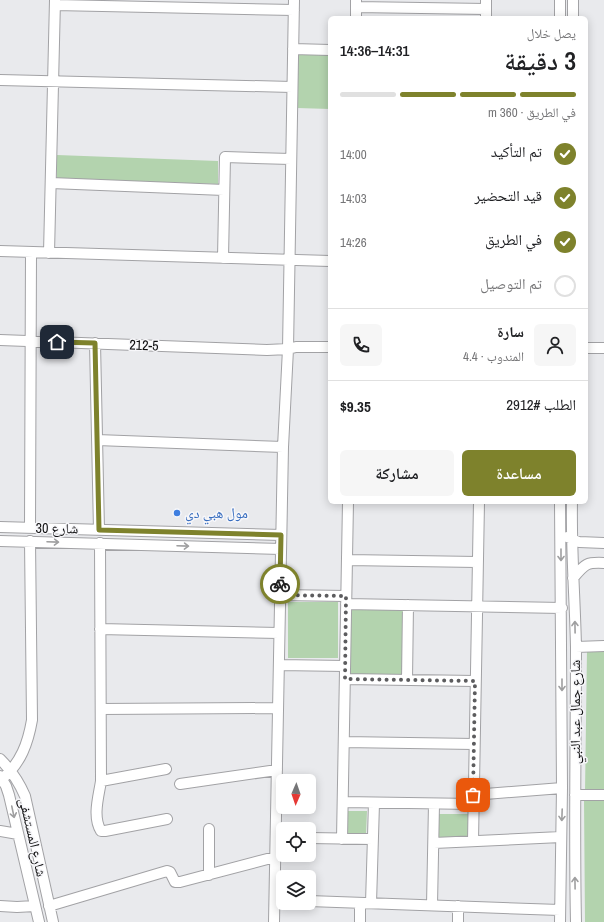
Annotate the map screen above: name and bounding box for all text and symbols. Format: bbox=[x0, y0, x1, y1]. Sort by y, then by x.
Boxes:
text: يصل خلال bbox=[527, 25, 576, 42]
text: 14:31–14:36 bbox=[340, 40, 409, 61]
text: 3 دقيقة bbox=[504, 43, 576, 78]
text: في الطريق · 360 m bbox=[488, 104, 576, 121]
text: تم التأكيد bbox=[491, 141, 542, 162]
icon: check bbox=[554, 143, 576, 165]
text: 14:00 bbox=[340, 146, 367, 163]
text: قيد التحضير bbox=[474, 185, 542, 206]
icon: check bbox=[554, 187, 576, 209]
text: 14:03 bbox=[340, 190, 367, 207]
text: في الطريق bbox=[485, 229, 542, 250]
icon: check bbox=[554, 231, 576, 253]
text: 14:26 bbox=[340, 234, 367, 251]
text: تم التوصيل bbox=[480, 273, 542, 294]
text: سارة bbox=[497, 321, 524, 342]
button: phone bbox=[340, 324, 382, 366]
button: person bbox=[534, 324, 576, 366]
pin bbox=[40, 325, 74, 359]
icon: home bbox=[46, 331, 68, 353]
street label: 212-5 bbox=[129, 335, 159, 355]
text: المندوب · 4.4 bbox=[463, 348, 524, 365]
text: الطلب #2912 bbox=[506, 394, 576, 415]
text: $9.35 bbox=[340, 396, 371, 417]
button: مشاركة bbox=[340, 450, 454, 496]
button: مساعدة bbox=[462, 450, 576, 496]
place label: مول هبي دي bbox=[185, 504, 248, 525]
marker: مول هبي دي bbox=[172, 508, 182, 518]
street label: شارع 30 bbox=[36, 519, 78, 538]
one-way arrow bbox=[46, 538, 59, 546]
one-way arrow bbox=[176, 542, 189, 550]
one-way arrow bbox=[557, 548, 565, 561]
courier bbox=[260, 564, 300, 604]
icon: bike bbox=[269, 573, 291, 595]
one-way arrow bbox=[571, 621, 579, 634]
street label: شارع جمال عبد النبي bbox=[566, 660, 587, 764]
one-way arrow bbox=[558, 678, 566, 691]
north arrow bbox=[276, 774, 316, 814]
map controls bbox=[276, 774, 316, 910]
pin bbox=[456, 778, 490, 812]
icon: bag bbox=[462, 784, 484, 806]
street label: شارع المستشفى bbox=[14, 796, 51, 878]
one-way arrow bbox=[10, 805, 17, 818]
one-way arrow bbox=[558, 808, 565, 821]
button: locate bbox=[276, 822, 316, 862]
button: layers bbox=[276, 870, 316, 910]
one-way arrow bbox=[571, 877, 579, 890]

